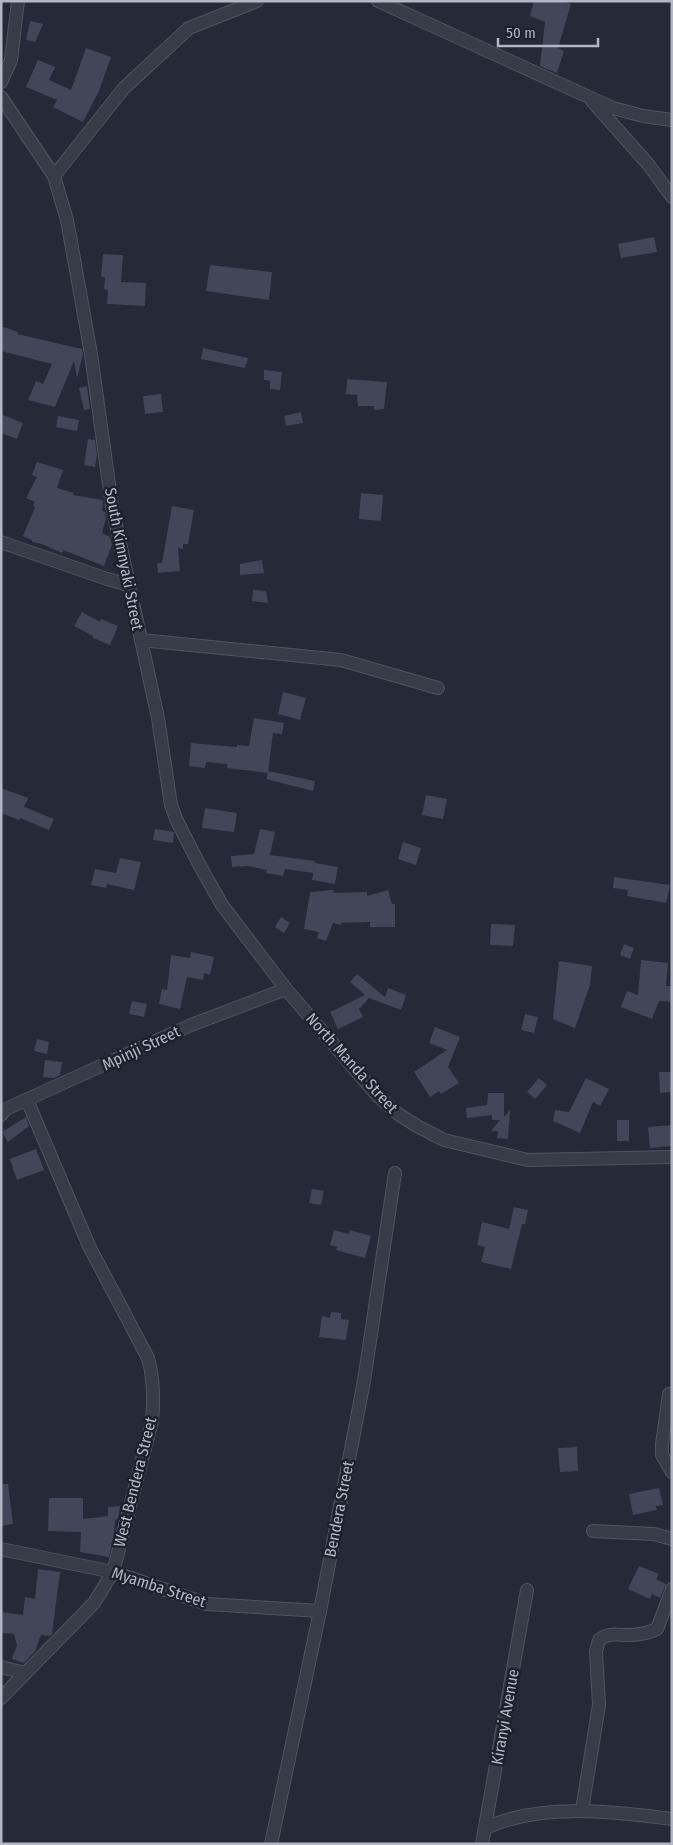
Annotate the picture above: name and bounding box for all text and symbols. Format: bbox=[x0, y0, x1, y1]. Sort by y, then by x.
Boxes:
scale bar bbox=[498, 15, 598, 47]
text: 50 m bbox=[506, 24, 536, 42]
street label: South Kimnyaki Street bbox=[101, 486, 147, 633]
street label: North Manda Street bbox=[302, 1009, 402, 1118]
street label: Mpinji Street bbox=[99, 1021, 184, 1074]
street label: West Bendera Street bbox=[110, 1414, 161, 1549]
street label: Bendera Street bbox=[320, 1459, 358, 1559]
street label: Myamba Street bbox=[110, 1563, 209, 1611]
street label: Kiranyi Avenue bbox=[487, 1668, 523, 1766]

